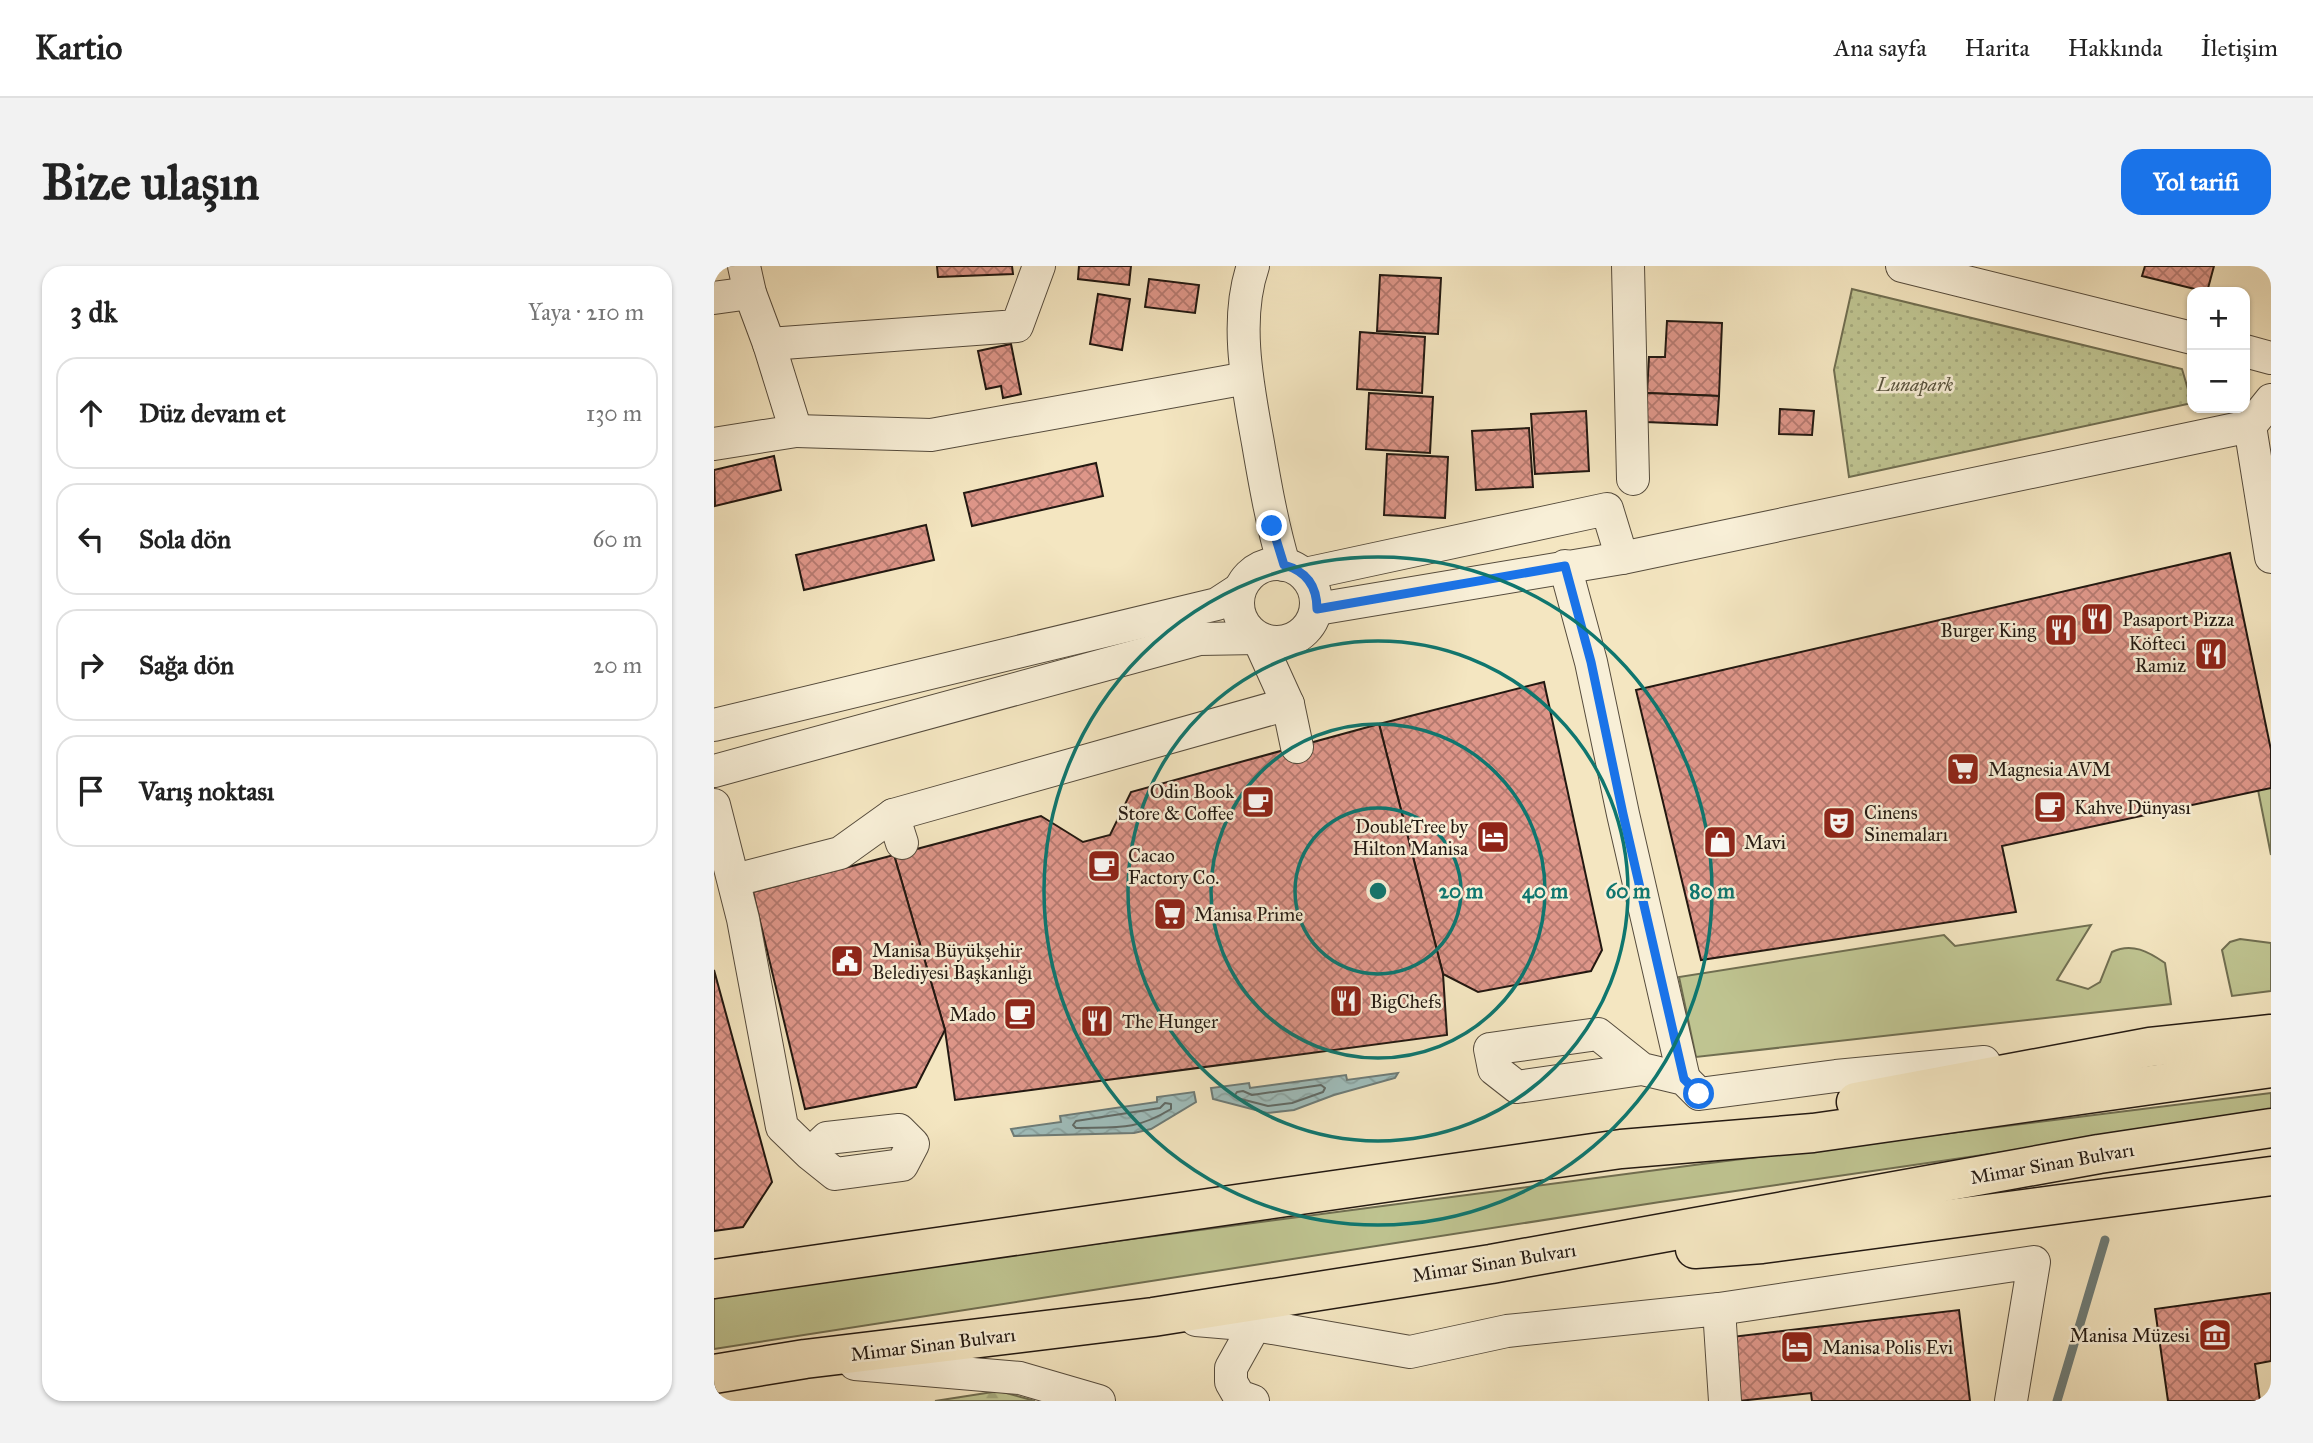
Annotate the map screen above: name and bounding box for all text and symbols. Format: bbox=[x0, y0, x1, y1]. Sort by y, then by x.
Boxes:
text: Kartio bbox=[35, 28, 122, 68]
text: Ana sayfa bbox=[1834, 33, 1927, 63]
text: Harita bbox=[1965, 33, 2030, 63]
text: Hakkında bbox=[2068, 33, 2163, 63]
text: İletişim bbox=[2201, 33, 2278, 63]
button: Yol tarifi bbox=[2121, 149, 2271, 215]
text: Bize ulaşın bbox=[42, 153, 259, 212]
map controls bbox=[2187, 287, 2250, 413]
button: + bbox=[2187, 287, 2250, 350]
text: 3 dk bbox=[70, 294, 117, 330]
text: Yaya · 210 m bbox=[528, 298, 644, 326]
button: − bbox=[2187, 350, 2250, 413]
park label: Lunapark bbox=[1876, 373, 1954, 397]
icon: ahead bbox=[72, 394, 110, 432]
text: Düz devam et bbox=[139, 397, 286, 429]
text: 130 m bbox=[586, 399, 642, 427]
route end bbox=[1256, 510, 1287, 541]
icon: left bbox=[72, 520, 110, 558]
text: Sola dön bbox=[139, 523, 231, 555]
text: 60 m bbox=[593, 525, 642, 553]
restaurant icon: Pasaport Pizza bbox=[2078, 600, 2116, 638]
place label: Pasaport Pizza bbox=[2122, 608, 2235, 631]
restaurant icon: Burger King bbox=[2042, 611, 2080, 649]
place label: Burger King bbox=[1940, 619, 2036, 643]
place label: Köfteci Ramiz bbox=[2129, 632, 2186, 677]
restaurant icon: Köfteci Ramiz bbox=[2192, 635, 2230, 673]
icon: right bbox=[72, 646, 110, 684]
text: Sağa dön bbox=[139, 649, 234, 681]
text: 20 m bbox=[593, 651, 642, 679]
supermarket icon: Magnesia AVM bbox=[1944, 750, 1982, 788]
place label: Magnesia AVM bbox=[1988, 758, 2111, 782]
icon: arrive bbox=[72, 772, 110, 810]
text: Varış noktası bbox=[139, 775, 274, 807]
place label: Odin Book Store & Coffee bbox=[1118, 780, 1234, 825]
cafe icon: Odin Book Store & Coffee bbox=[1239, 783, 1277, 821]
cafe icon: Kahve Dünyası bbox=[2031, 788, 2069, 826]
place label: Kahve Dünyası bbox=[2074, 796, 2191, 819]
place label: Cinens Sinemaları bbox=[1864, 801, 1948, 846]
theatre icon: Cinens Sinemaları bbox=[1820, 804, 1858, 842]
place label: DoubleTree by Hilton Manisa bbox=[1352, 815, 1469, 860]
hotel icon: DoubleTree by Hilton Manisa bbox=[1474, 818, 1512, 856]
shop icon: Mavi bbox=[1701, 823, 1739, 861]
place label: Mavi bbox=[1744, 831, 1786, 854]
place label: Cacao Factory Co. bbox=[1128, 844, 1219, 889]
cafe icon: Cacao Factory Co. bbox=[1085, 847, 1123, 885]
text: 20 m bbox=[1439, 878, 1484, 904]
text: 40 m bbox=[1522, 878, 1568, 904]
text: 60 m bbox=[1605, 878, 1651, 904]
text: 80 m bbox=[1689, 878, 1735, 904]
centre of rings bbox=[1366, 879, 1390, 903]
supermarket icon: Manisa Prime bbox=[1151, 895, 1189, 933]
place label: Manisa Prime bbox=[1194, 903, 1303, 926]
place label: Manisa Büyükşehir Belediyesi Başkanlığı bbox=[872, 939, 1032, 985]
public building icon: Manisa Büyükşehir Belediyesi Başkanlığı bbox=[828, 942, 866, 980]
restaurant icon: BigChefs bbox=[1327, 982, 1365, 1020]
place label: BigChefs bbox=[1370, 990, 1441, 1014]
cafe icon: Mado bbox=[1001, 995, 1039, 1033]
restaurant icon: The Hunger bbox=[1078, 1002, 1116, 1040]
place label: Mado bbox=[949, 1003, 996, 1026]
place label: The Hunger bbox=[1122, 1010, 1219, 1034]
route start bbox=[1683, 1078, 1714, 1109]
street label: Mimar Sinan Bulvarı bbox=[1968, 1138, 2136, 1189]
street label: Mimar Sinan Bulvarı bbox=[1410, 1238, 1578, 1287]
museum icon: Manisa Müzesi bbox=[2196, 1316, 2234, 1354]
street label: Mimar Sinan Bulvarı bbox=[849, 1323, 1017, 1366]
place label: Manisa Müzesi bbox=[2069, 1324, 2190, 1347]
hotel icon: Manisa Polis Evi bbox=[1778, 1328, 1816, 1366]
place label: Manisa Polis Evi bbox=[1822, 1336, 1953, 1359]

